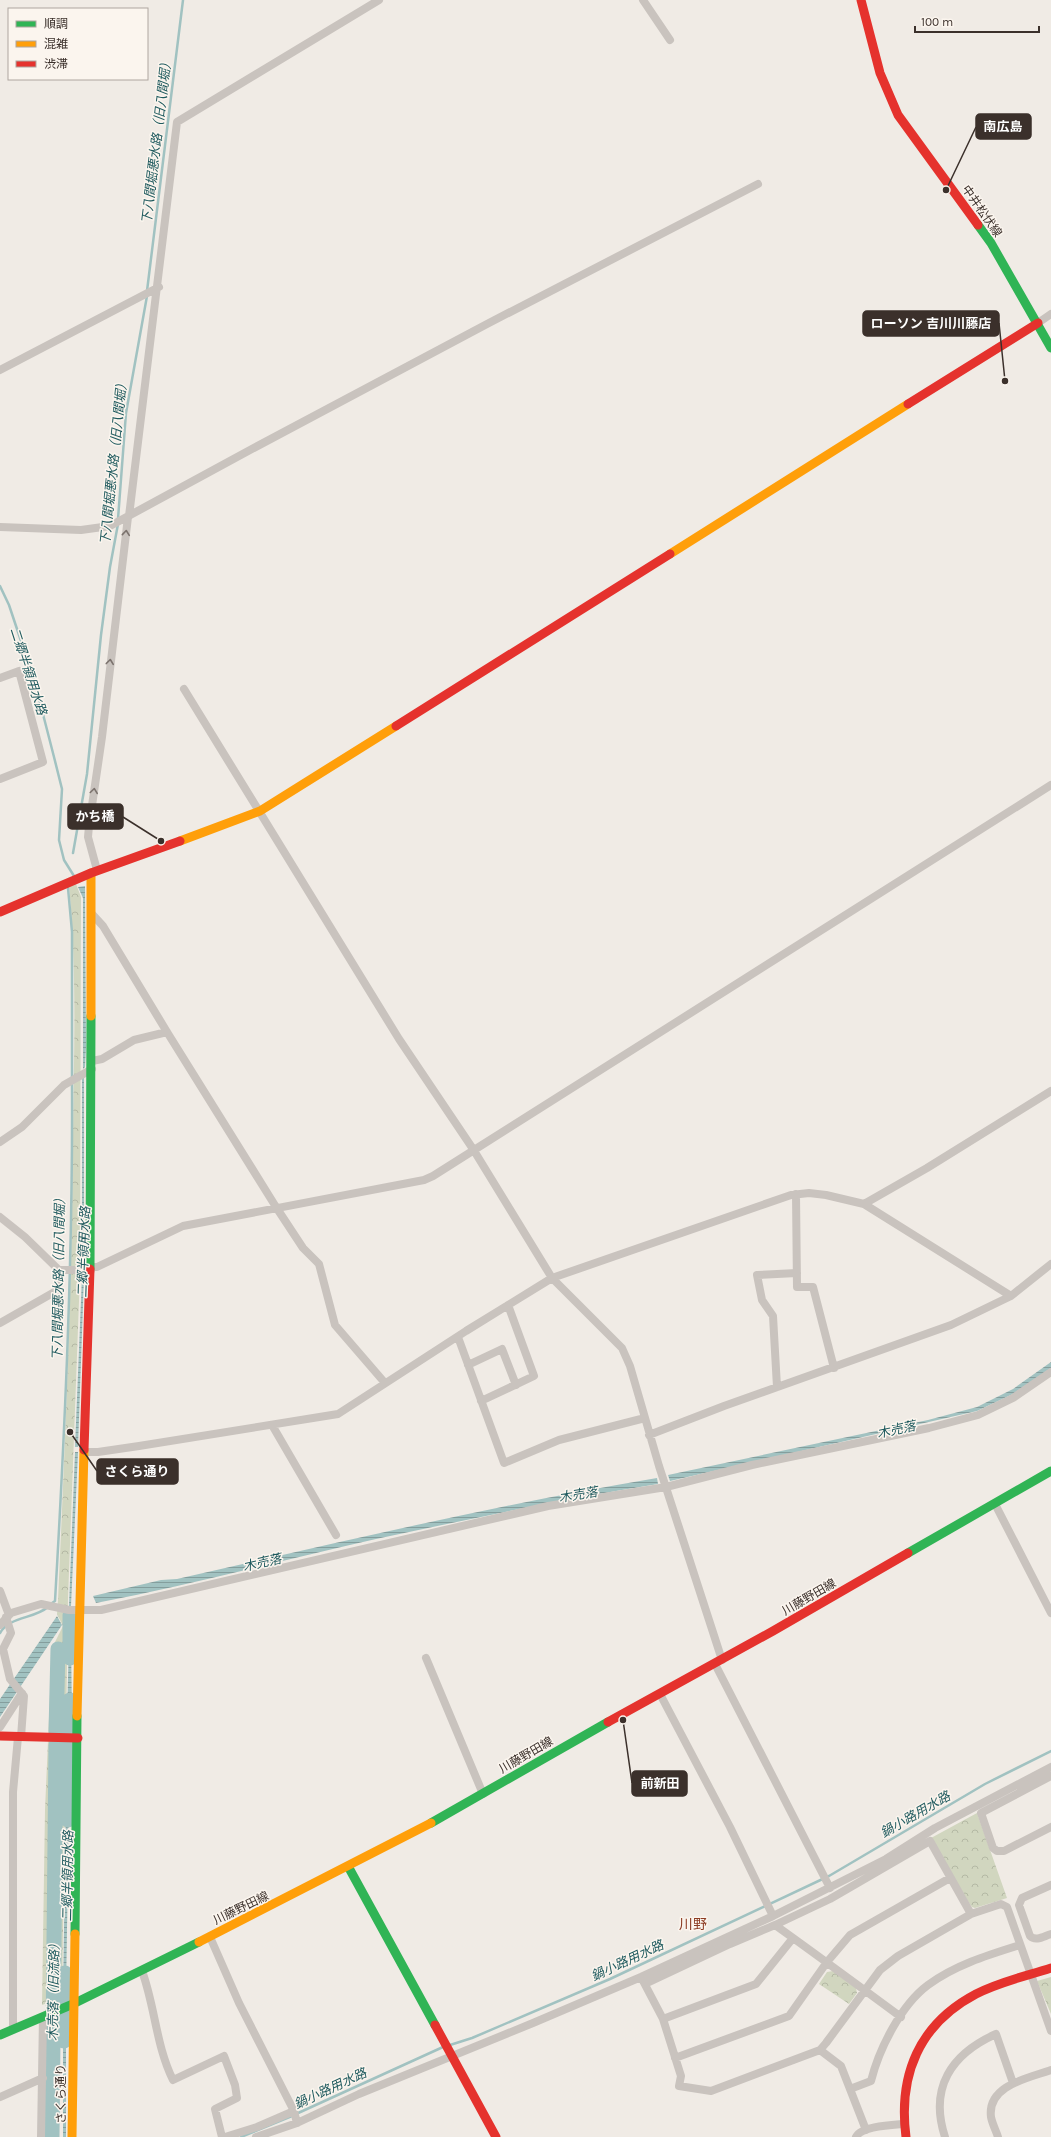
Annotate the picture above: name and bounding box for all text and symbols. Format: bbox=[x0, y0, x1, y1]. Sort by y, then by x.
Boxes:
legend bbox=[8, 8, 148, 80]
scale bar bbox=[915, 8, 1039, 34]
text: 100 m bbox=[921, 15, 953, 29]
text: 順調 bbox=[44, 17, 68, 31]
text: 混雑 bbox=[44, 37, 68, 51]
water label: 下八間堀悪水路（旧八間堀） bbox=[139, 55, 174, 225]
text: 渋滞 bbox=[44, 57, 68, 71]
callout: 南広島 bbox=[976, 114, 1031, 139]
text: 南広島 bbox=[983, 119, 1023, 134]
street label: 中井松伏線 bbox=[959, 182, 1005, 240]
callout: ローソン 吉川川藤店 bbox=[863, 311, 999, 336]
text: ローソン 吉川川藤店 bbox=[871, 316, 991, 331]
water label: 下八間堀悪水路（旧八間堀） bbox=[97, 376, 130, 546]
one-way arrow bbox=[121, 530, 130, 536]
water label: 二郷半領用水路 bbox=[7, 626, 50, 718]
one-way arrow bbox=[106, 659, 115, 665]
one-way arrow bbox=[89, 788, 98, 794]
callout: かち橋 bbox=[68, 804, 123, 829]
text: かち橋 bbox=[75, 809, 115, 824]
water label: 下八間堀悪水路（旧八間堀） bbox=[50, 1191, 67, 1361]
water label: 二郷半領用水路 bbox=[74, 1205, 93, 1298]
water label: 木売落 bbox=[875, 1418, 919, 1441]
callout: さくら通り bbox=[97, 1459, 178, 1484]
text: さくら通り bbox=[104, 1464, 170, 1479]
water label: 木売落 bbox=[558, 1484, 600, 1505]
water label: 木売落 bbox=[241, 1550, 285, 1574]
street label: 川藤野田線 bbox=[780, 1576, 838, 1618]
street label: 川藤野田線 bbox=[497, 1734, 555, 1776]
callout: 前新田 bbox=[632, 1771, 687, 1796]
text: 前新田 bbox=[640, 1776, 680, 1791]
water label: 鍋小路用水路 bbox=[878, 1788, 954, 1840]
water label: 二郷半領用水路 bbox=[59, 1829, 76, 1922]
street label: 川藤野田線 bbox=[211, 1889, 271, 1927]
district label: 川野 bbox=[679, 1916, 707, 1933]
water label: 木売落（旧流路） bbox=[45, 1937, 62, 2041]
water label: 鍋小路用水路 bbox=[589, 1937, 667, 1984]
street label: さくら通り bbox=[54, 2064, 68, 2124]
water label: 鍋小路用水路 bbox=[292, 2065, 370, 2112]

